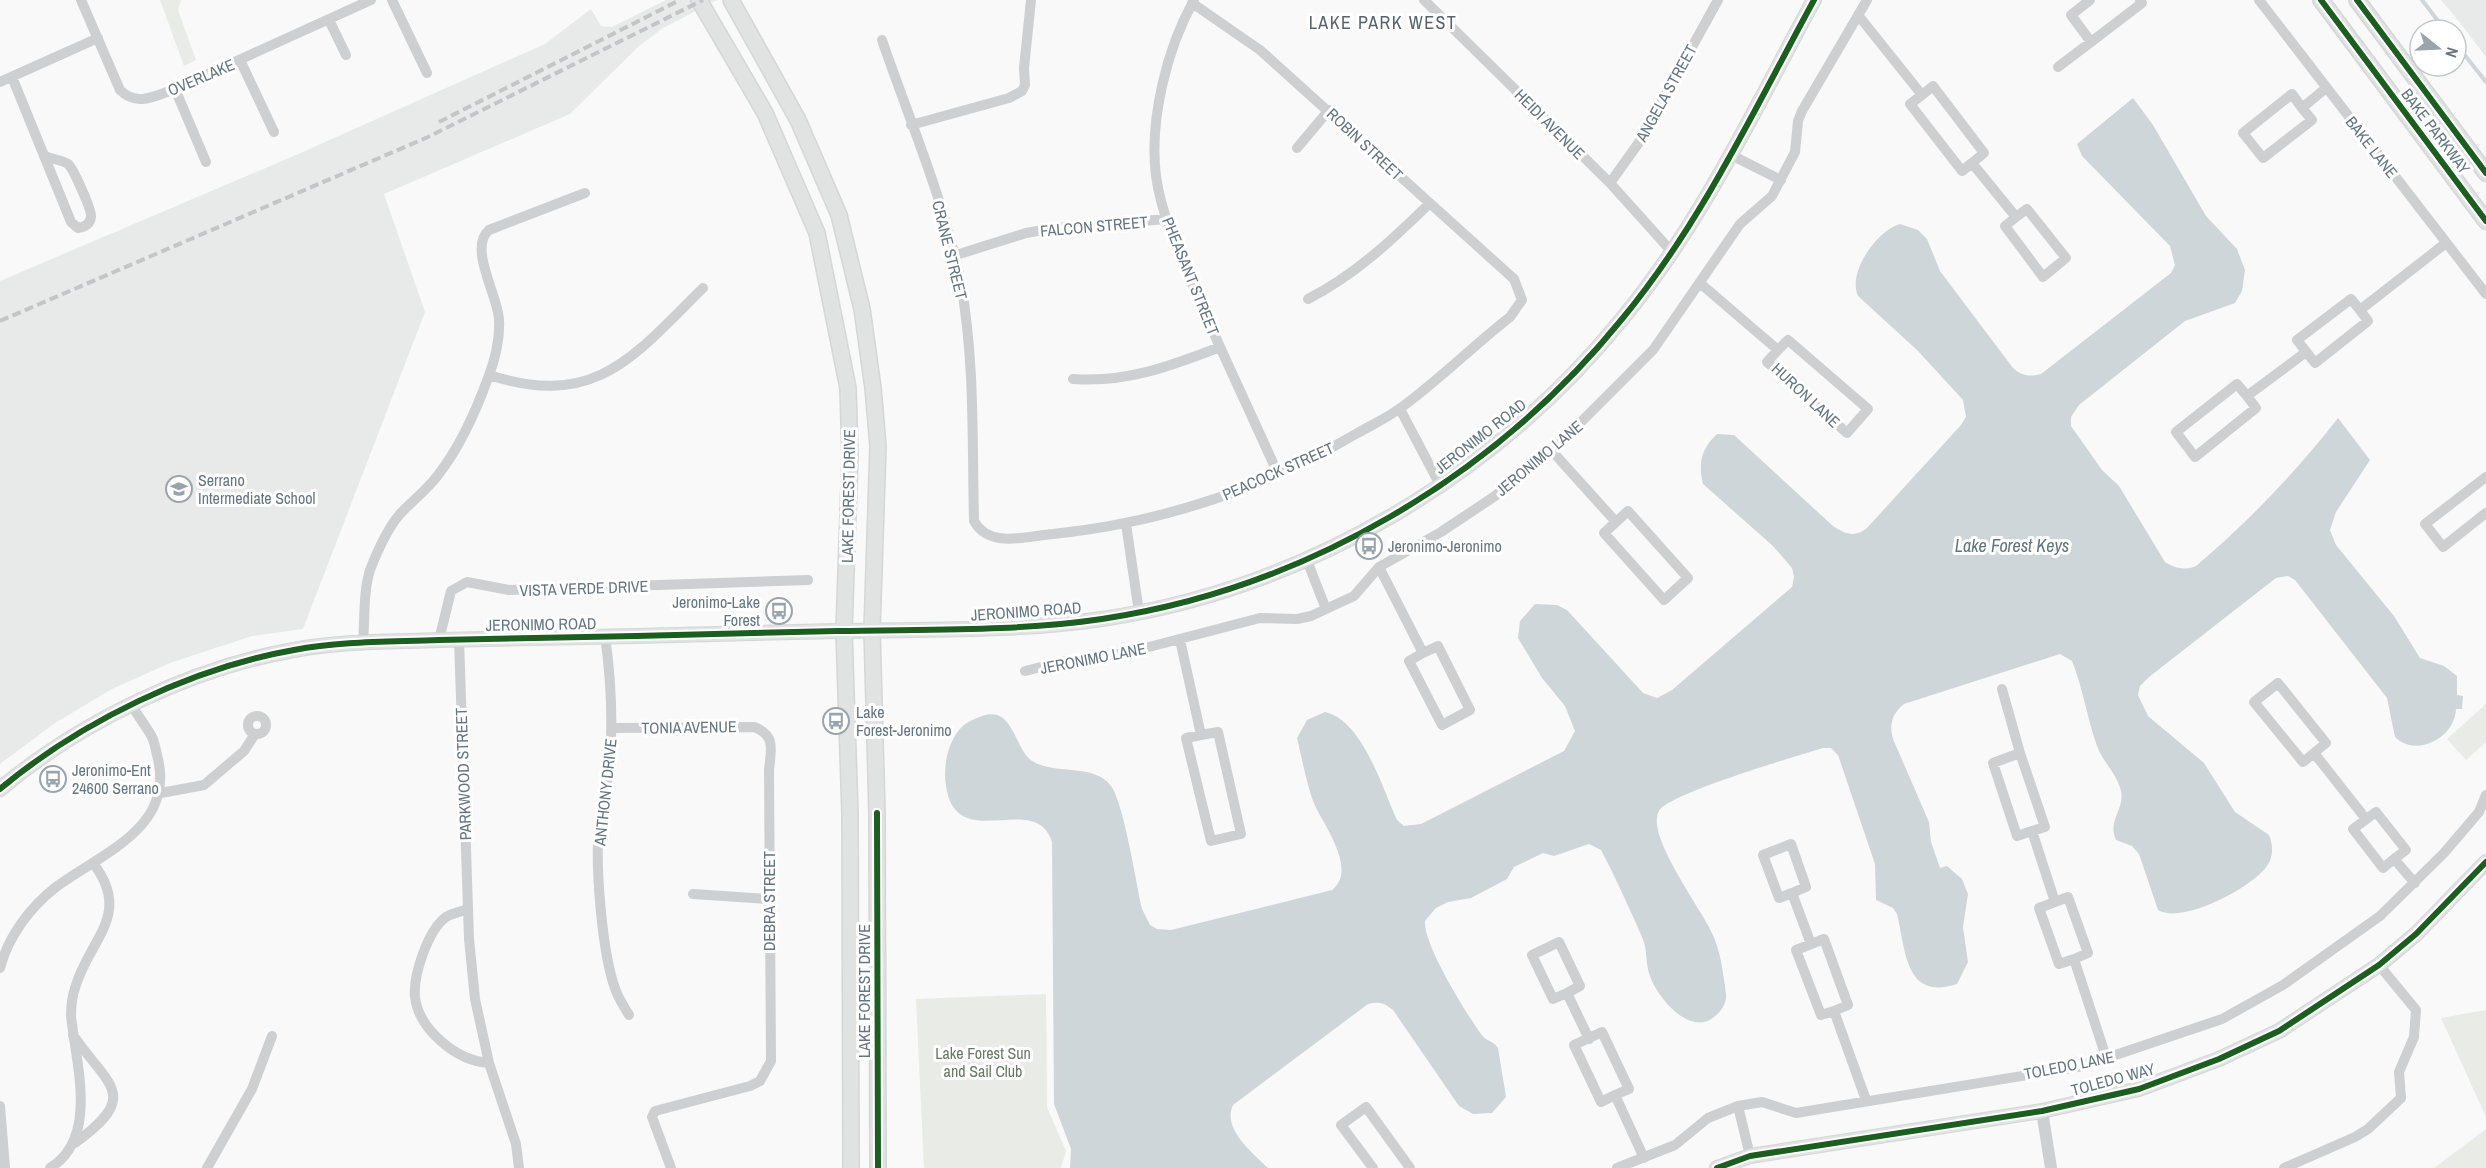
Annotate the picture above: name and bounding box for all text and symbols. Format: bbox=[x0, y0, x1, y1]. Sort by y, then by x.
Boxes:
district label: LAKE PARK WEST bbox=[1309, 10, 1457, 35]
north arrow bbox=[2408, 18, 2468, 78]
street label: ANGELA STREET bbox=[1630, 40, 1702, 146]
text: N bbox=[2440, 45, 2464, 61]
street label: OVERLAKE bbox=[164, 53, 238, 101]
street label: HEIDI AVENUE bbox=[1510, 84, 1590, 164]
street label: BAKE PARKWAY bbox=[2397, 84, 2476, 178]
street label: ROBIN STREET bbox=[1322, 103, 1408, 185]
street label: BAKE LANE bbox=[2341, 111, 2403, 183]
street label: CRANE STREET bbox=[927, 198, 973, 302]
street label: FALCON STREET bbox=[1039, 210, 1149, 242]
street label: PHEASANT STREET bbox=[1157, 214, 1225, 338]
street label: HURON LANE bbox=[1767, 358, 1845, 432]
street label: JERONIMO ROAD bbox=[1430, 393, 1530, 479]
street label: JERONIMO LANE bbox=[1491, 415, 1587, 501]
street label: LAKE FOREST DRIVE bbox=[836, 429, 860, 563]
street label: PEACOCK STREET bbox=[1219, 437, 1337, 505]
place label: Serrano Intermediate School bbox=[198, 469, 316, 509]
school or university icon: Serrano Intermediate School bbox=[164, 474, 194, 504]
bus stop icon: Jeronimo-Jeronimo bbox=[1354, 531, 1384, 561]
water label: Lake Forest Keys bbox=[1955, 533, 2069, 558]
place label: Jeronimo-Jeronimo bbox=[1388, 535, 1502, 557]
street label: VISTA VERDE DRIVE bbox=[519, 575, 649, 601]
place label: Jeronimo-Lake Forest bbox=[672, 591, 760, 631]
bus stop icon: Jeronimo-Lake Forest bbox=[764, 596, 794, 626]
street label: JERONIMO ROAD bbox=[970, 596, 1082, 626]
street label: JERONIMO ROAD bbox=[485, 612, 597, 636]
street label: JERONIMO LANE bbox=[1038, 637, 1148, 679]
place label: Lake Forest-Jeronimo bbox=[856, 701, 952, 741]
bus stop icon: Lake Forest-Jeronimo bbox=[821, 706, 851, 736]
street label: PARKWOOD STREET bbox=[450, 707, 476, 841]
street label: TONIA AVENUE bbox=[641, 715, 737, 739]
street label: ANTHONY DRIVE bbox=[588, 737, 622, 848]
place label: Jeronimo-Ent 24600 Serrano bbox=[72, 759, 159, 799]
bus stop icon: Jeronimo-Ent 24600 Serrano bbox=[38, 764, 68, 794]
street label: DEBRA STREET bbox=[758, 851, 780, 951]
street label: LAKE FOREST DRIVE bbox=[853, 924, 875, 1058]
park label: Lake Forest Sun and Sail Club bbox=[935, 1042, 1031, 1082]
street label: TOLEDO LANE bbox=[2022, 1045, 2116, 1085]
street label: TOLEDO WAY bbox=[2069, 1057, 2158, 1101]

